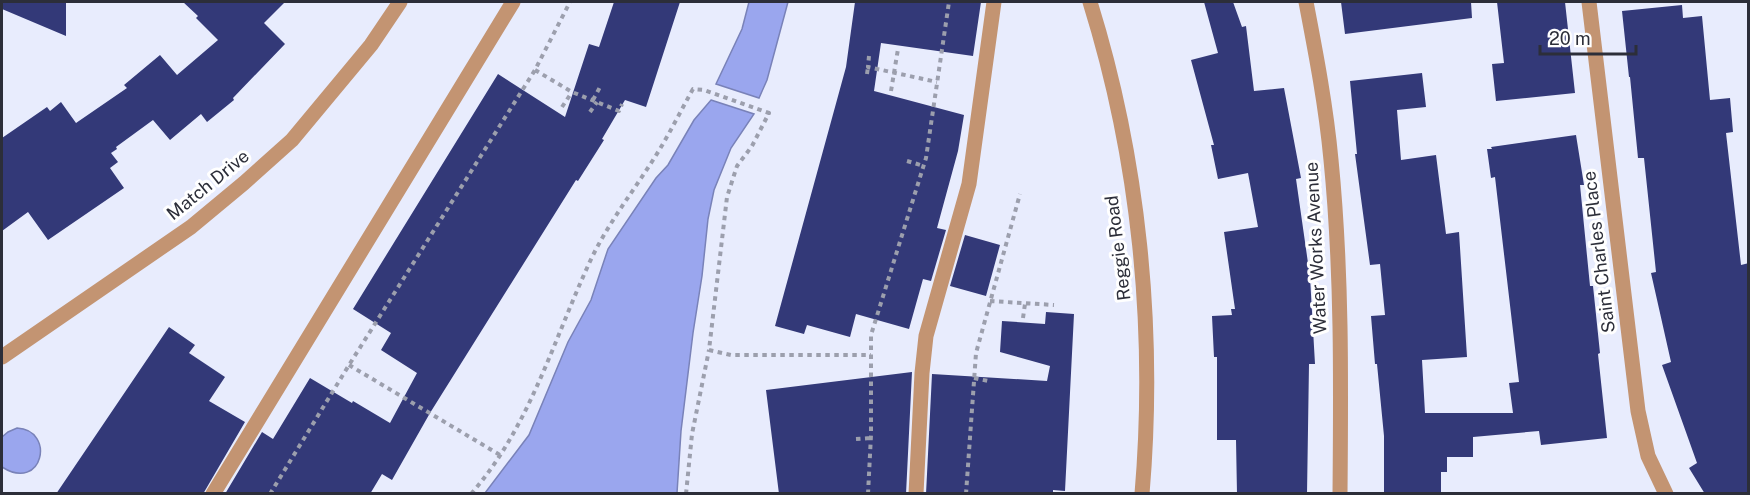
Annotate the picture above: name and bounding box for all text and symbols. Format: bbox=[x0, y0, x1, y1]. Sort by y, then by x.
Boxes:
scale bar bbox=[1540, 18, 1636, 56]
text: 20 m bbox=[1549, 28, 1591, 49]
street label: Match Drive bbox=[162, 145, 253, 224]
street label: Water Works Avenue bbox=[1300, 161, 1331, 335]
street label: Saint Charles Place bbox=[1578, 170, 1619, 334]
street label: Reggie Road bbox=[1101, 194, 1134, 302]

